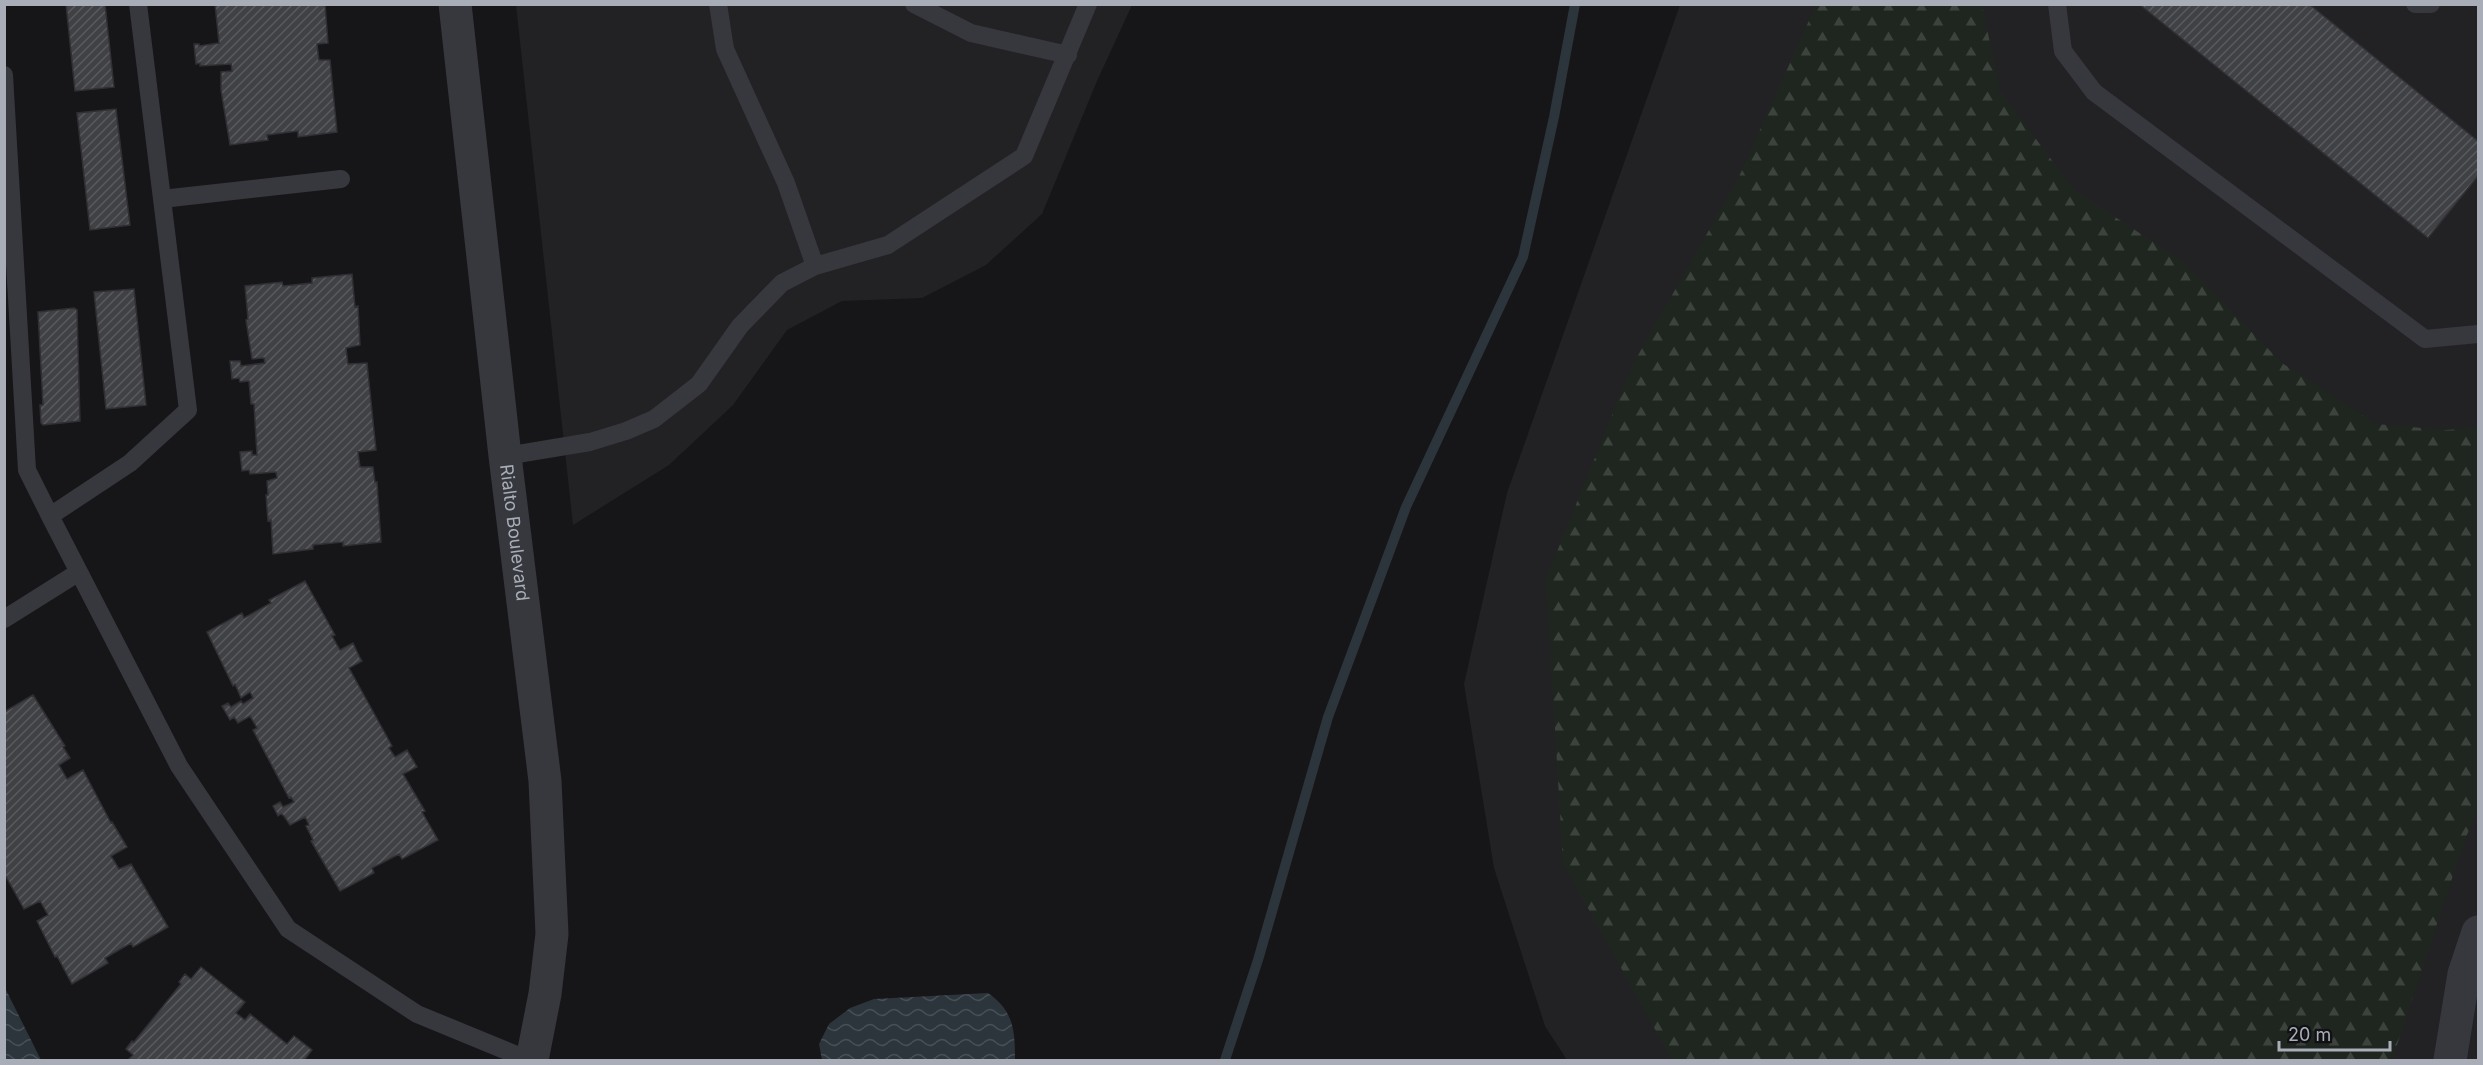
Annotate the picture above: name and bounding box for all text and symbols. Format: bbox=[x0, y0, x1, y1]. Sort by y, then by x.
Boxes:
street label: Rialto Boulevard bbox=[496, 463, 534, 602]
scale bar bbox=[2279, 1014, 2390, 1052]
text: 20 m bbox=[2288, 1024, 2331, 1045]

